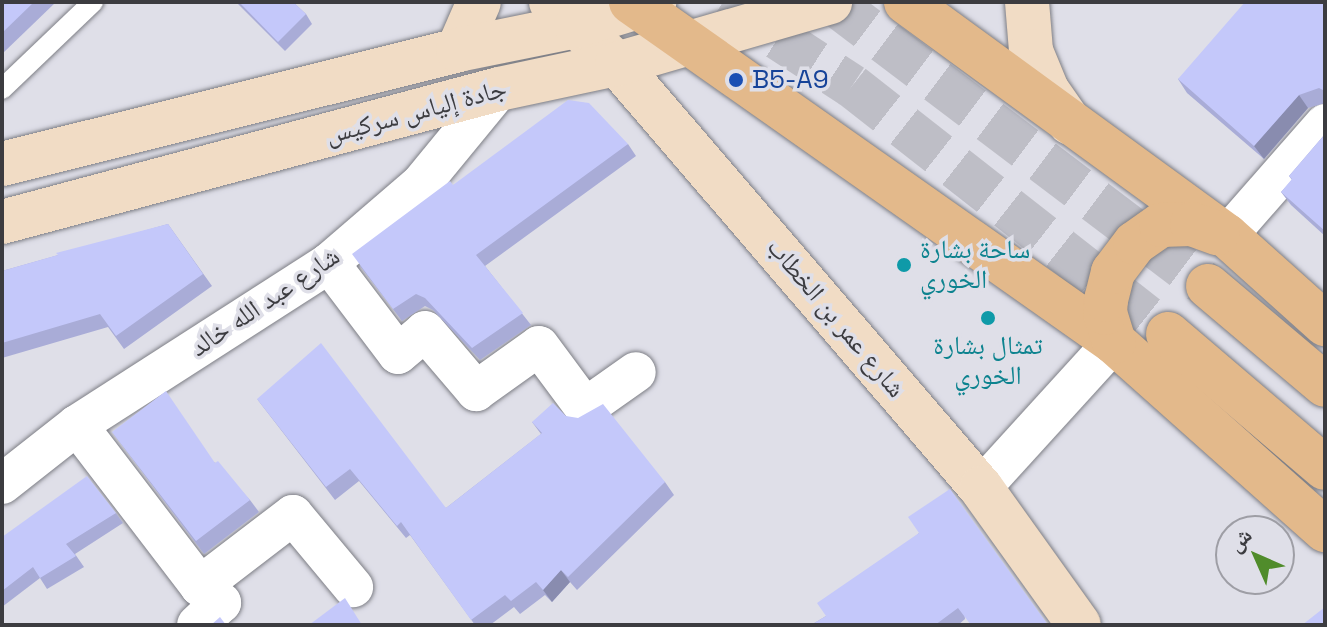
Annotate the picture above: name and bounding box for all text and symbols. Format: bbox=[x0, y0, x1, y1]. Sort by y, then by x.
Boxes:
place label: B5-A9 bbox=[752, 64, 829, 96]
marker: B5-A9 bbox=[727, 71, 745, 89]
street label: جادة إلياس سركيس bbox=[322, 73, 510, 151]
street label: شارع عمر بن الخطاب bbox=[760, 232, 912, 404]
place label: ساحة بشارة الخوري bbox=[920, 234, 1030, 296]
street label: شارع عبد الله خالد bbox=[184, 241, 346, 363]
marker: ساحة بشارة الخوري bbox=[895, 256, 913, 274]
marker: تمثال بشارة الخوري bbox=[979, 309, 997, 327]
place label: تمثال بشارة الخوري bbox=[933, 330, 1043, 392]
north arrow bbox=[1215, 515, 1295, 595]
text: ش bbox=[1221, 521, 1258, 558]

